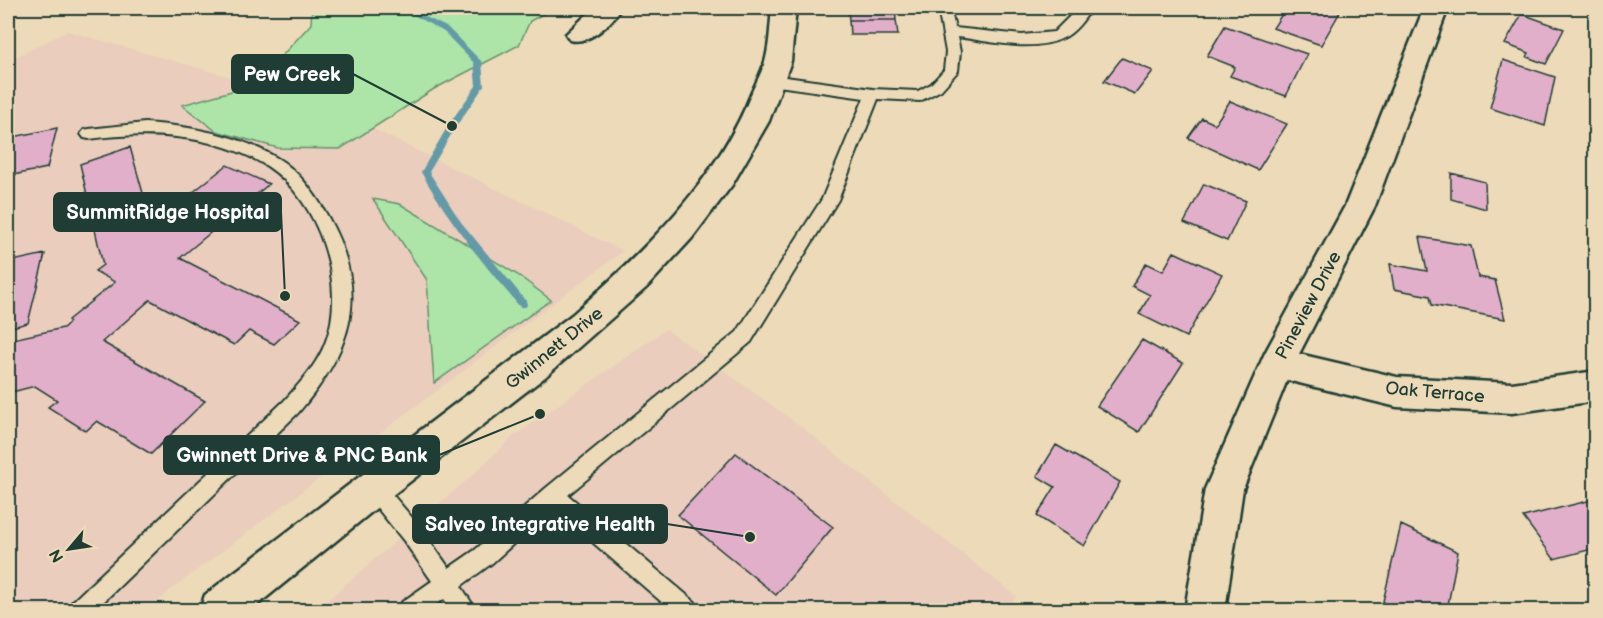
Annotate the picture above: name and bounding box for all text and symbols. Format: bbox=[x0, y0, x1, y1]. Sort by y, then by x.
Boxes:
callout: Pew Creek bbox=[232, 55, 353, 93]
text: Pew Creek bbox=[244, 63, 341, 87]
callout: SummitRidge Hospital bbox=[54, 193, 281, 231]
text: SummitRidge Hospital bbox=[67, 201, 269, 225]
street label: Pineview Drive bbox=[1271, 247, 1346, 363]
street label: Gwinnett Drive bbox=[501, 303, 607, 394]
street label: Oak Terrace bbox=[1384, 378, 1486, 407]
callout: Gwinnett Drive & PNC Bank bbox=[164, 436, 439, 474]
text: Gwinnett Drive & PNC Bank bbox=[176, 444, 428, 468]
callout: Salveo Integrative Health bbox=[413, 505, 667, 543]
text: Salveo Integrative Health bbox=[425, 513, 655, 537]
north arrow bbox=[39, 519, 99, 579]
text: N bbox=[46, 546, 68, 565]

